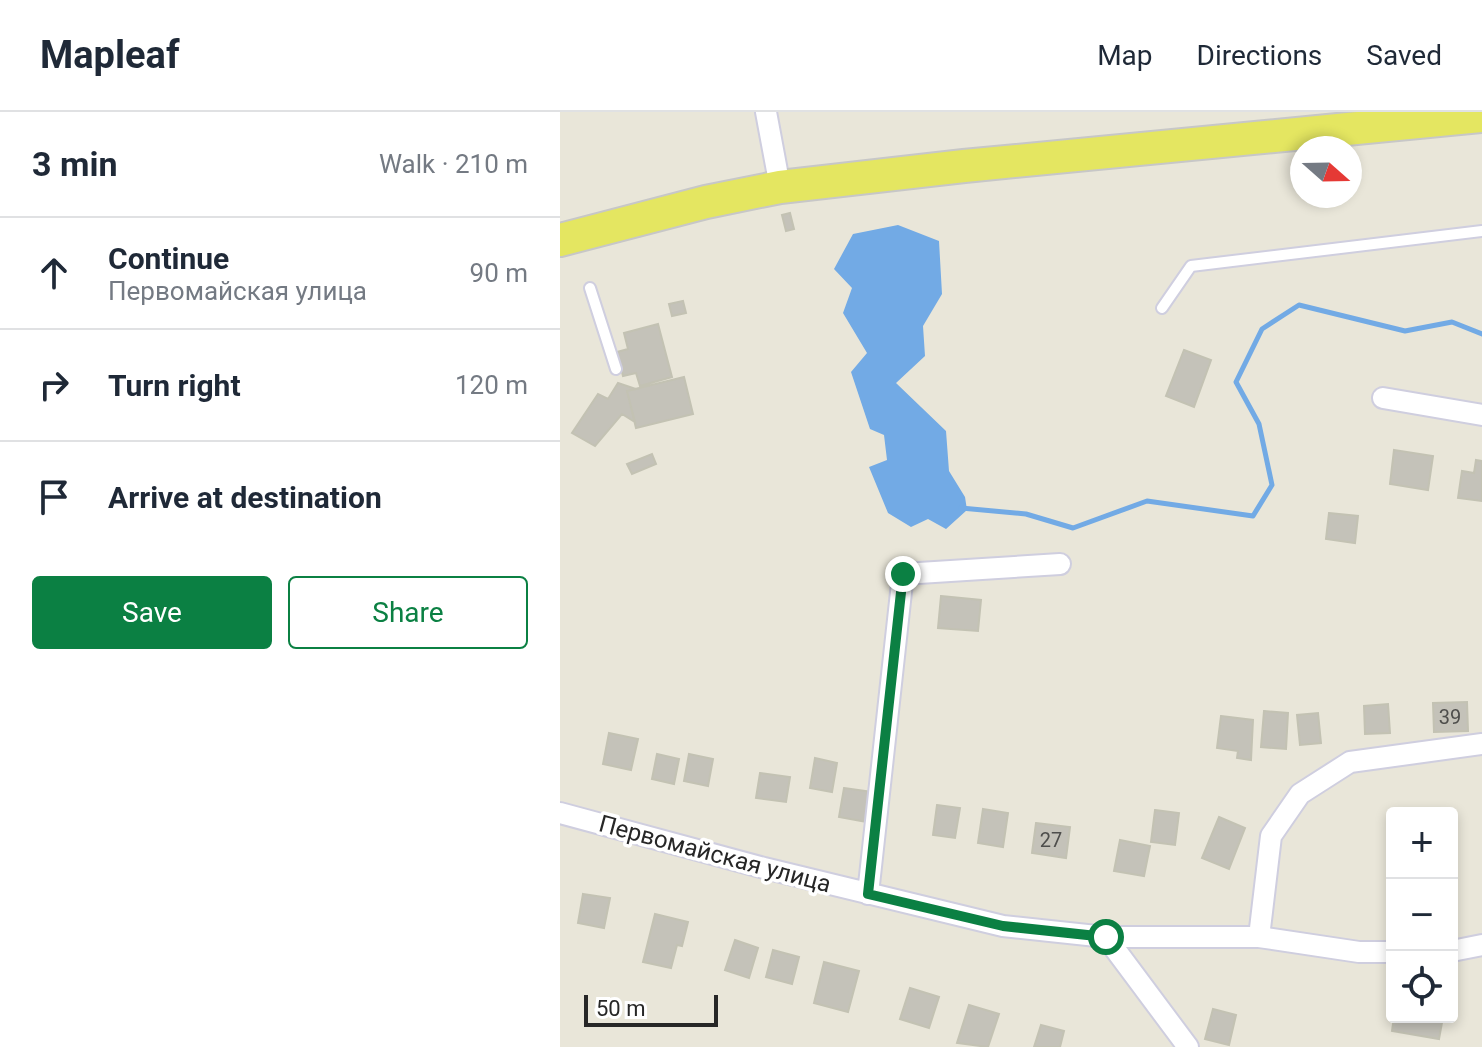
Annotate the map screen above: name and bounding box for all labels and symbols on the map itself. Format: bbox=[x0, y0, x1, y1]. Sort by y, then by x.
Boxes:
north arrow bbox=[1290, 136, 1362, 208]
route end bbox=[885, 556, 921, 592]
house number: 39 bbox=[1439, 705, 1461, 729]
street label: Первомайская улица bbox=[596, 810, 834, 898]
house number: 27 bbox=[1040, 828, 1062, 852]
route start bbox=[1088, 919, 1124, 955]
scale bar bbox=[584, 991, 718, 1027]

